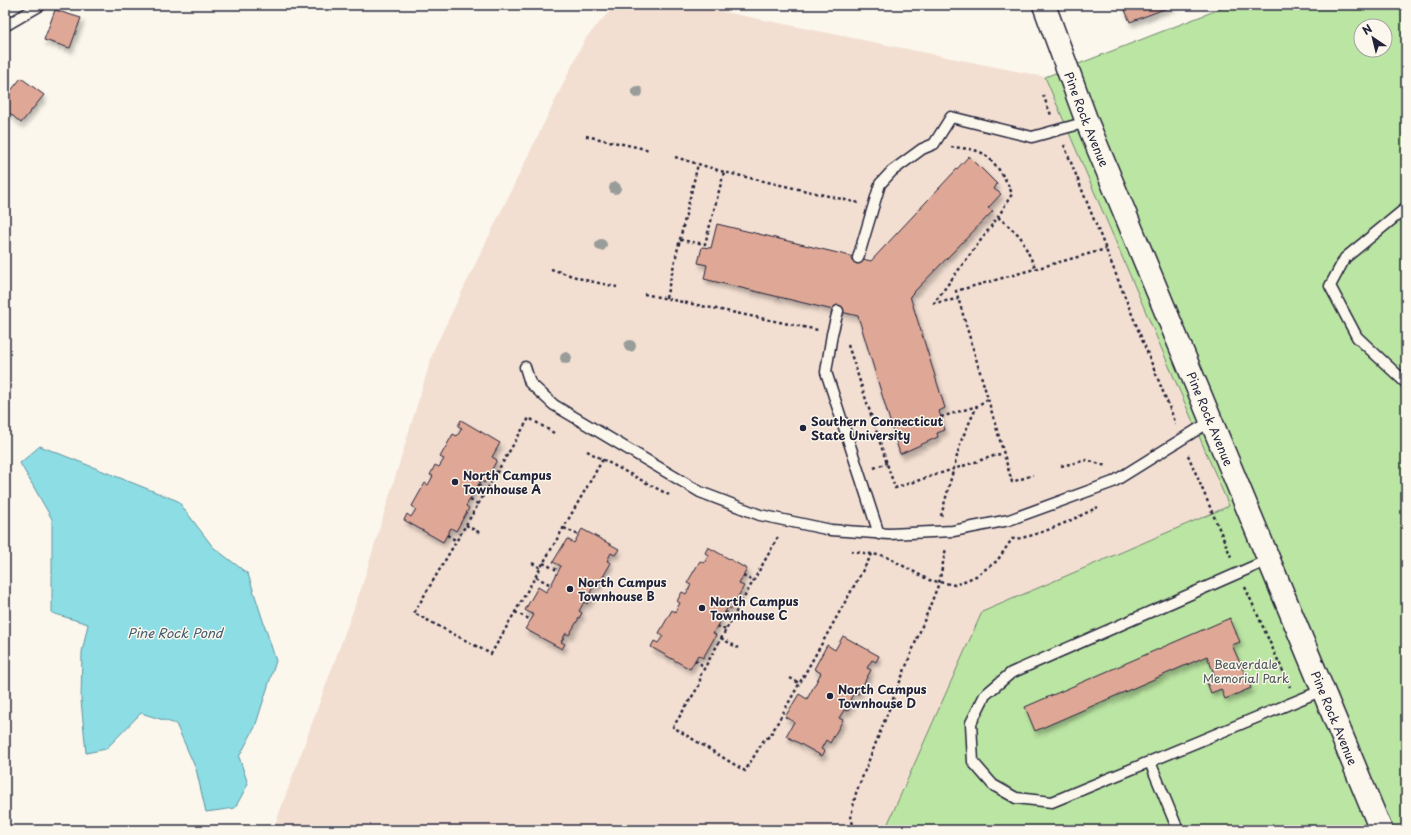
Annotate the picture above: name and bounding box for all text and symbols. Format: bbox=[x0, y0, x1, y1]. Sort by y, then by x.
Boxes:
north arrow bbox=[1353, 18, 1393, 58]
text: N bbox=[1359, 20, 1376, 39]
street label: Pine Rock Avenue bbox=[1060, 69, 1114, 170]
street label: Pine Rock Avenue bbox=[1183, 369, 1238, 469]
place label: Southern Connecticut State University bbox=[811, 412, 943, 444]
marker: Southern Connecticut State University bbox=[798, 423, 808, 433]
place label: North Campus Townhouse A bbox=[463, 466, 552, 498]
marker: North Campus Townhouse A bbox=[450, 477, 460, 487]
place label: North Campus Townhouse B bbox=[578, 573, 667, 605]
marker: North Campus Townhouse B bbox=[565, 584, 575, 594]
place label: North Campus Townhouse C bbox=[710, 592, 799, 624]
marker: North Campus Townhouse C bbox=[697, 603, 707, 613]
water label: Pine Rock Pond bbox=[128, 623, 225, 642]
park label: Beaverdale Memorial Park bbox=[1203, 655, 1289, 687]
street label: Pine Rock Avenue bbox=[1307, 668, 1362, 768]
place label: North Campus Townhouse D bbox=[838, 680, 927, 712]
marker: North Campus Townhouse D bbox=[825, 691, 835, 701]

